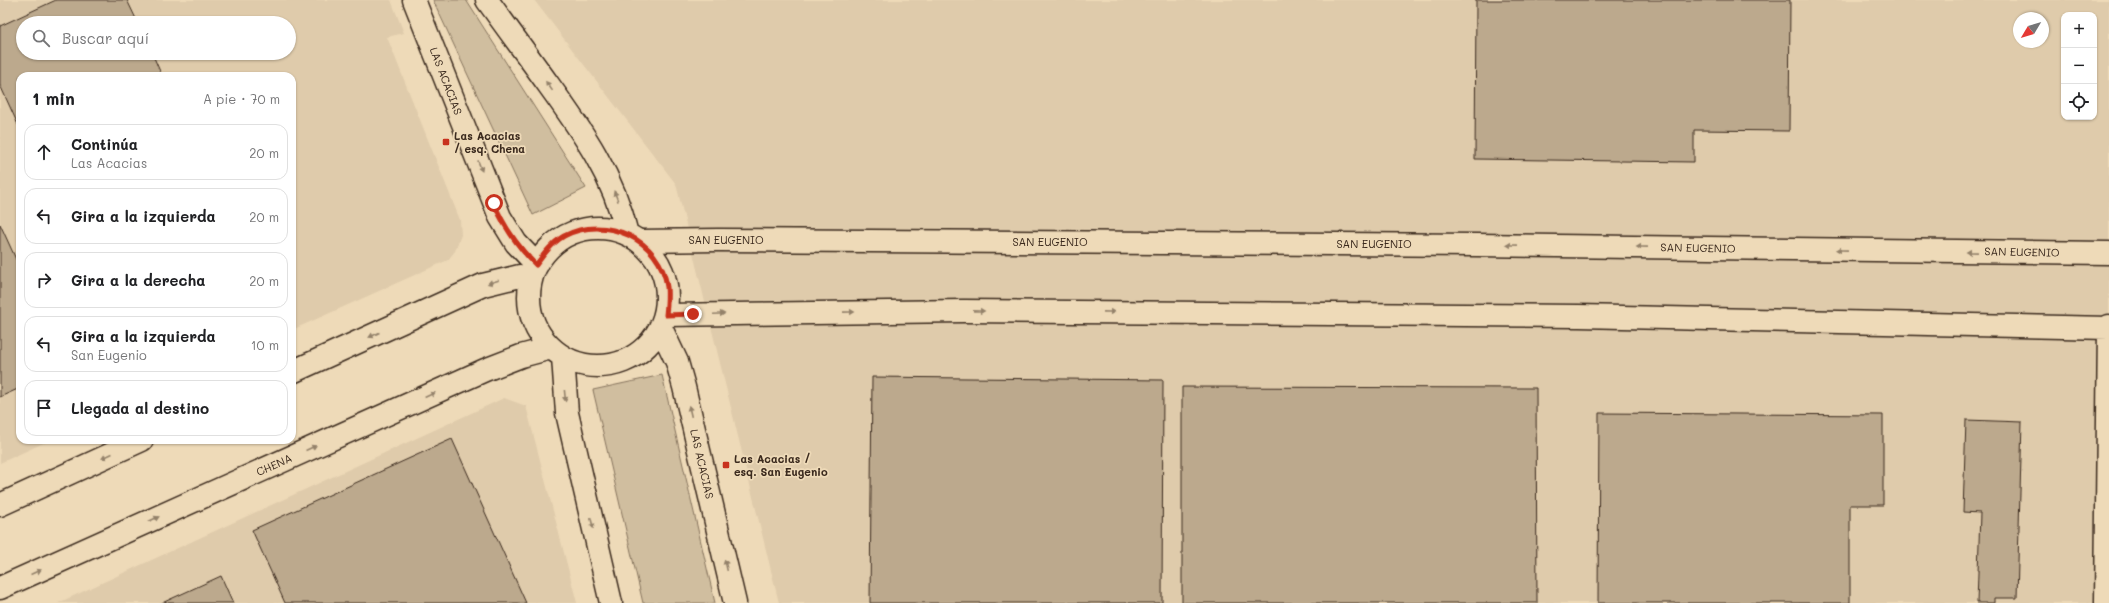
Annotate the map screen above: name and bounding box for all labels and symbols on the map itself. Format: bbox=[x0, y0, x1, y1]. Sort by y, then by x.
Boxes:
north arrow bbox=[2013, 12, 2049, 48]
street label: LAS ACACIAS bbox=[427, 45, 466, 117]
one-way arrow bbox=[545, 80, 553, 91]
place label: Las Acacias / esq. Chena bbox=[454, 128, 525, 156]
marker: Las Acacias / esq. Chena bbox=[441, 137, 451, 147]
one-way arrow bbox=[477, 161, 483, 173]
one-way arrow bbox=[613, 190, 619, 202]
route start bbox=[485, 194, 503, 212]
street label: SAN EUGENIO bbox=[688, 232, 764, 247]
street label: SAN EUGENIO bbox=[1012, 234, 1088, 249]
street label: SAN EUGENIO bbox=[1336, 236, 1412, 251]
street label: SAN EUGENIO bbox=[1660, 239, 1736, 256]
one-way arrow bbox=[1505, 242, 1518, 248]
street label: SAN EUGENIO bbox=[1984, 243, 2060, 260]
one-way arrow bbox=[1635, 244, 1648, 250]
one-way arrow bbox=[1835, 247, 1848, 253]
one-way arrow bbox=[1966, 248, 1978, 255]
one-way arrow bbox=[487, 279, 499, 285]
route end bbox=[684, 305, 702, 323]
one-way arrow bbox=[973, 308, 986, 314]
one-way arrow bbox=[843, 309, 856, 315]
one-way arrow bbox=[1103, 309, 1116, 315]
one-way arrow bbox=[713, 311, 726, 317]
one-way arrow bbox=[368, 332, 380, 338]
one-way arrow bbox=[562, 390, 568, 402]
one-way arrow bbox=[424, 392, 435, 398]
one-way arrow bbox=[687, 405, 693, 417]
street label: LAS ACACIAS bbox=[687, 427, 718, 500]
one-way arrow bbox=[305, 445, 317, 452]
street label: CHENA bbox=[254, 450, 294, 479]
place label: Las Acacias / esq. San Eugenio bbox=[734, 451, 828, 479]
one-way arrow bbox=[101, 453, 112, 459]
marker: Las Acacias / esq. San Eugenio bbox=[721, 460, 731, 470]
one-way arrow bbox=[149, 516, 160, 522]
one-way arrow bbox=[590, 517, 596, 529]
one-way arrow bbox=[722, 559, 728, 571]
one-way arrow bbox=[30, 569, 41, 575]

